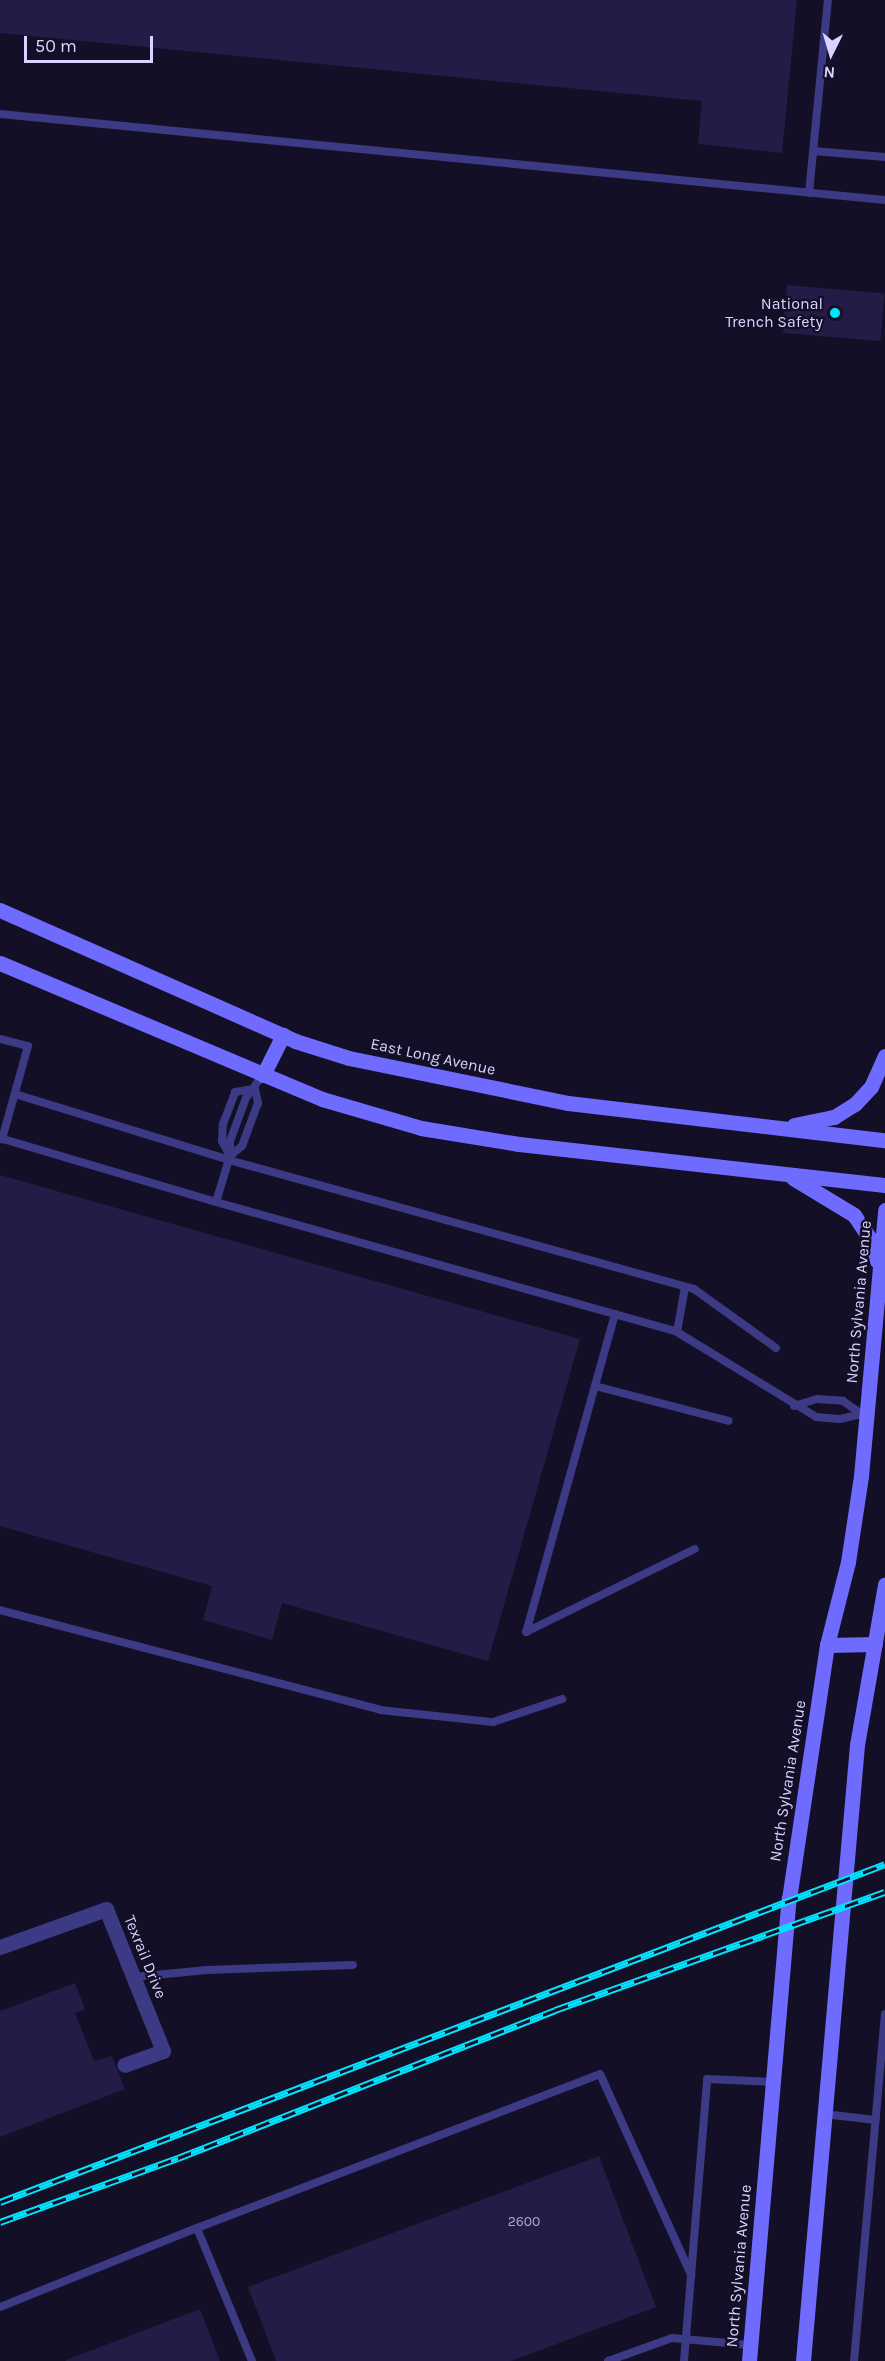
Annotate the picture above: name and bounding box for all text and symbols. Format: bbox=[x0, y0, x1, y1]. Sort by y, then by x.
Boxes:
scale bar bbox=[27, 24, 156, 62]
north arrow bbox=[801, 24, 861, 84]
text: 50 m bbox=[35, 35, 77, 57]
text: N bbox=[823, 62, 836, 82]
place label: National Trench Safety bbox=[725, 294, 823, 332]
marker: National Trench Safety bbox=[828, 306, 842, 320]
street label: East Long Avenue bbox=[369, 1034, 497, 1080]
street label: North Sylvania Avenue bbox=[842, 1220, 876, 1384]
street label: North Sylvania Avenue bbox=[766, 1699, 810, 1863]
street label: Texrail Drive bbox=[120, 1913, 170, 2001]
street label: North Sylvania Avenue bbox=[722, 2184, 756, 2348]
house number: 2600 bbox=[508, 2214, 540, 2230]

